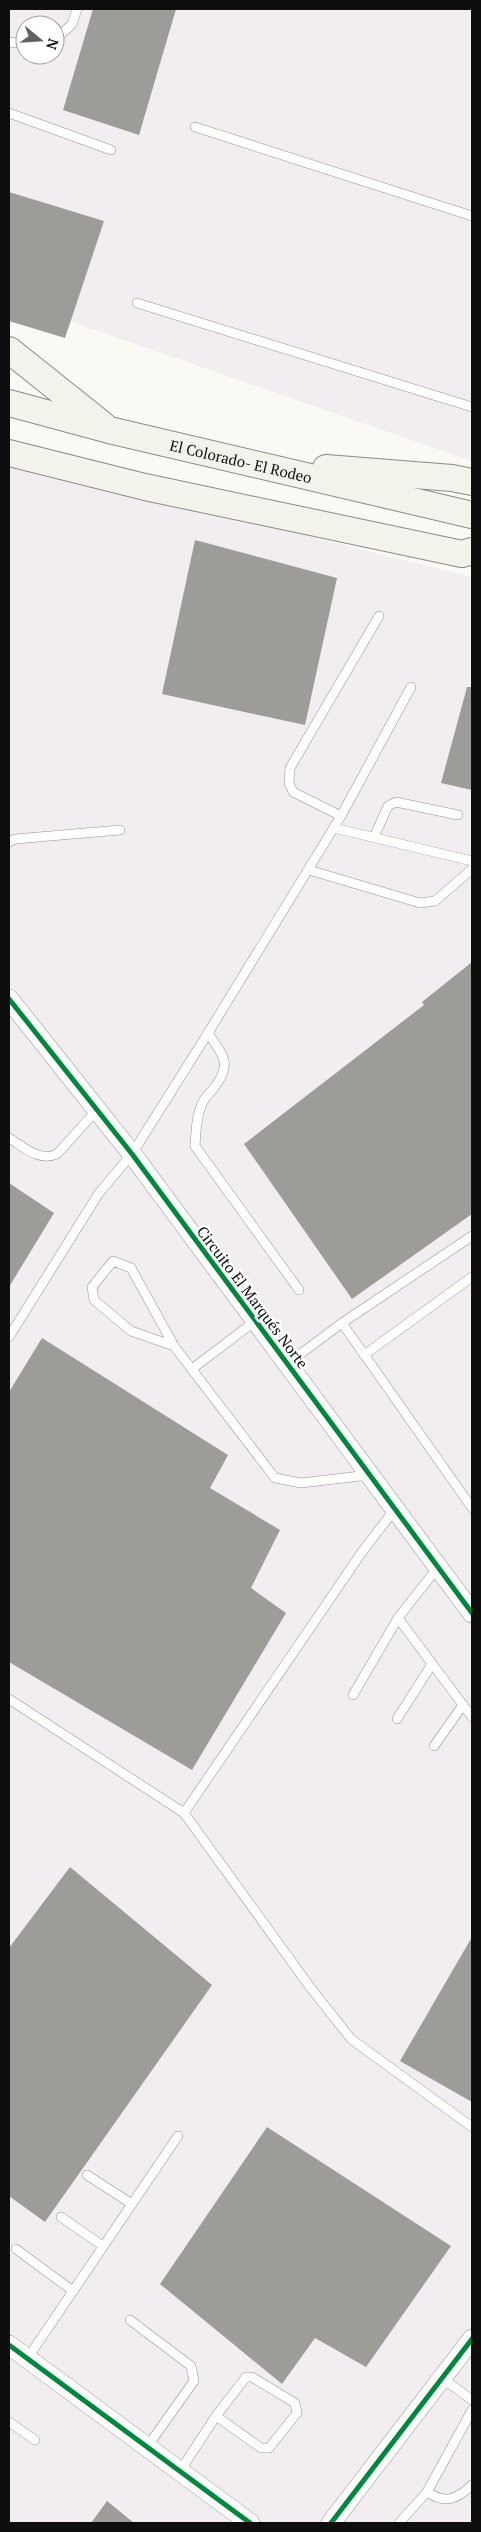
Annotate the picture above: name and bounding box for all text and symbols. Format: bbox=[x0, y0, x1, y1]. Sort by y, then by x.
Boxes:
north arrow bbox=[15, 15, 65, 65]
text: N bbox=[42, 36, 64, 53]
street label: El Colorado- El Rodeo bbox=[168, 435, 314, 487]
street label: Circuito El Marqués Norte bbox=[193, 1222, 313, 1372]

